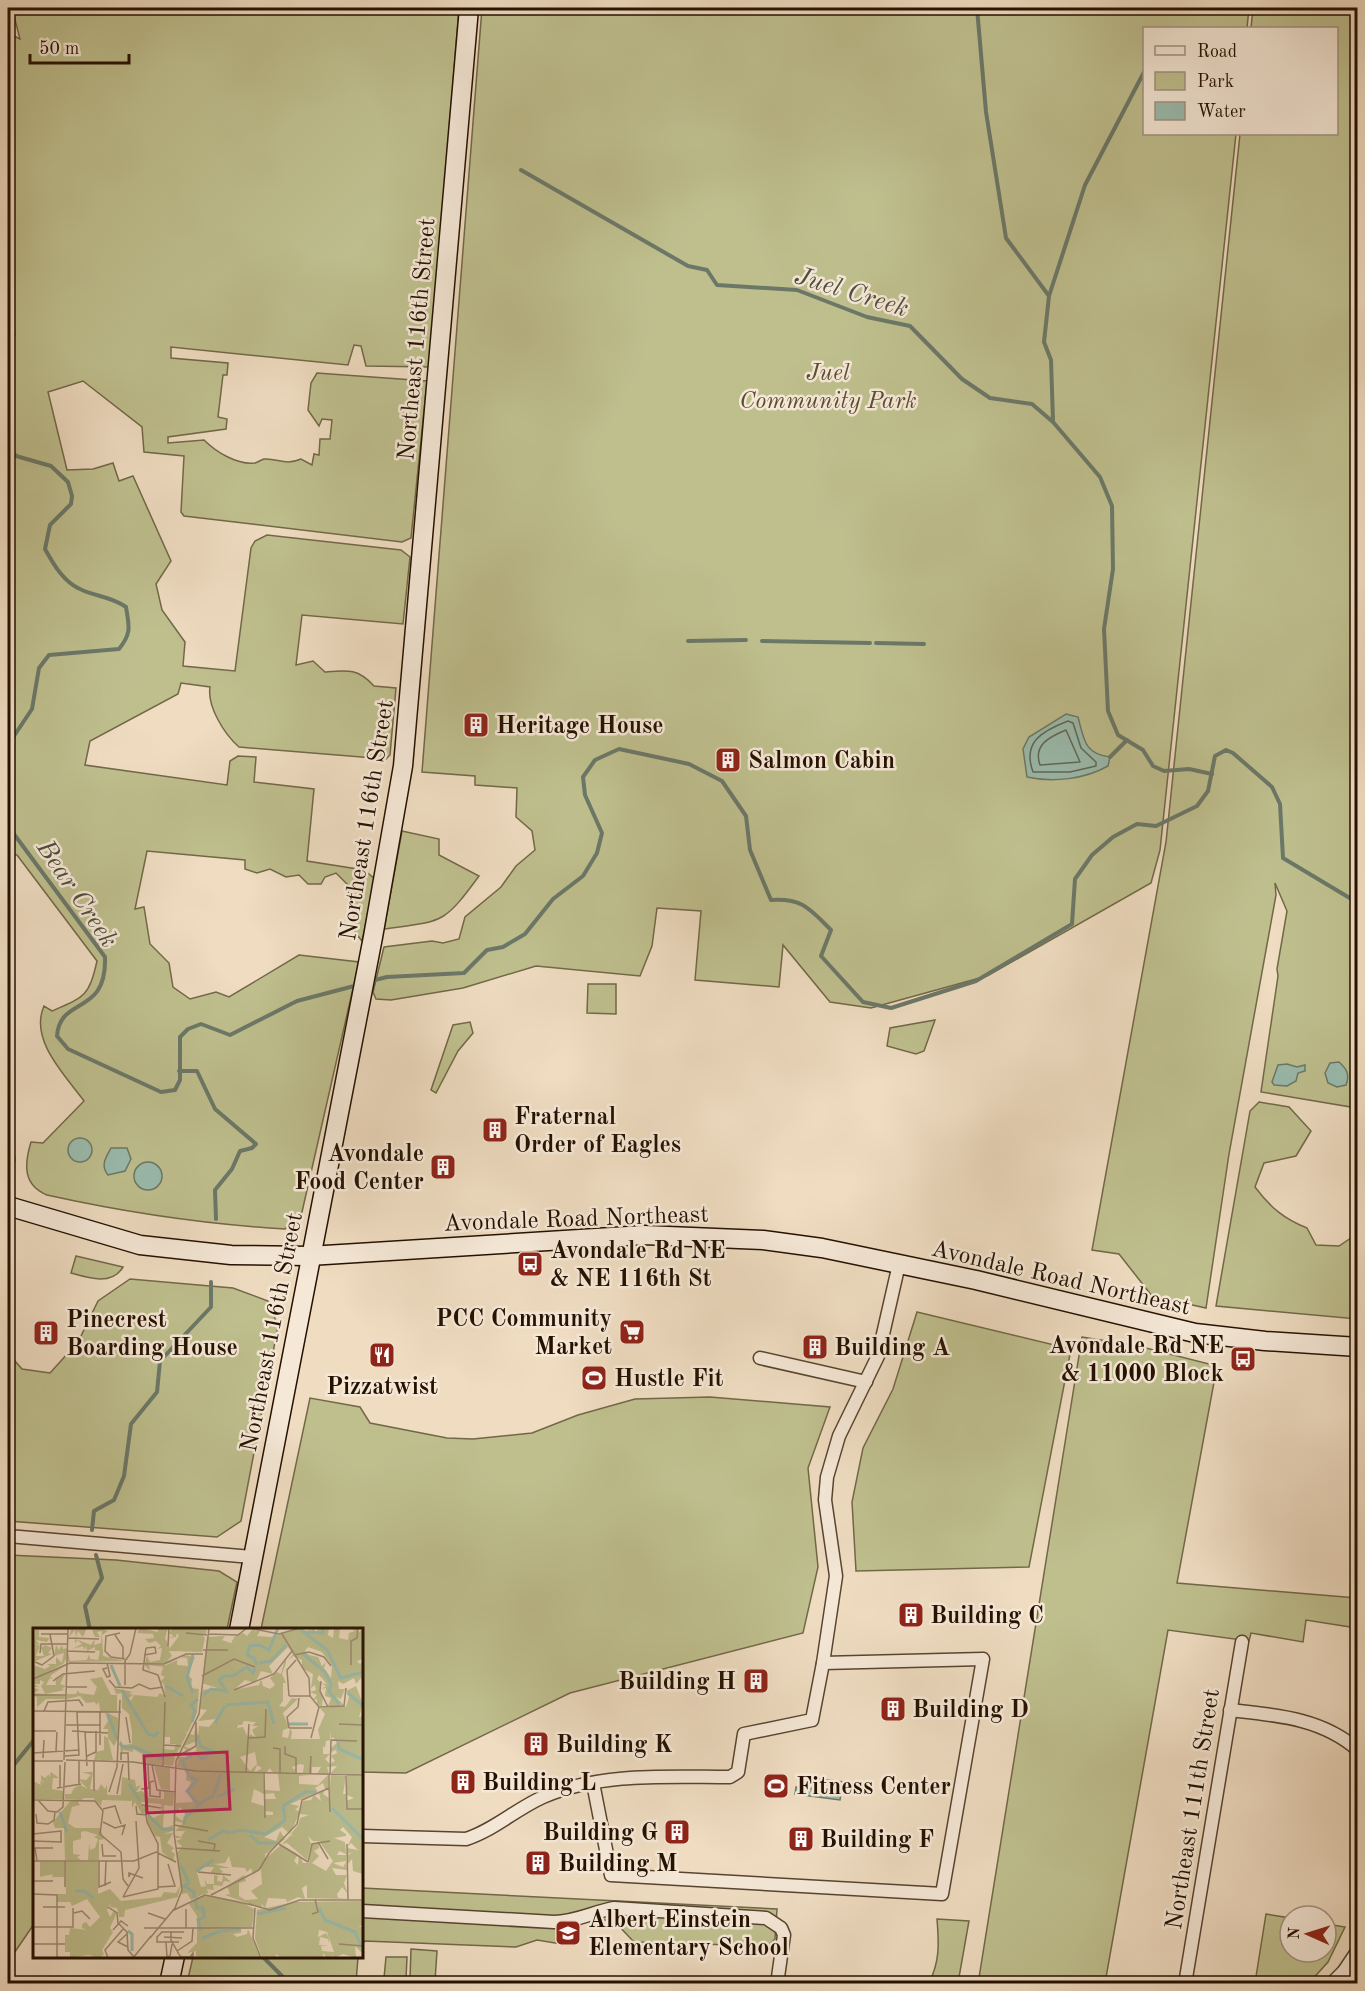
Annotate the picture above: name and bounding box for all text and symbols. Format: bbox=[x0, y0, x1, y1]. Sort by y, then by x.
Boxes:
scale bar bbox=[30, 27, 129, 65]
legend bbox=[1143, 27, 1338, 135]
text: 50 m bbox=[39, 40, 79, 58]
text: Road bbox=[1197, 43, 1237, 61]
text: Park bbox=[1197, 73, 1234, 91]
text: Water bbox=[1197, 103, 1246, 121]
street label: Northeast 116th Street bbox=[395, 217, 441, 462]
water label: Juel Creek bbox=[792, 263, 911, 322]
park label: Juel Community Park bbox=[739, 362, 917, 414]
street label: Northeast 116th Street bbox=[337, 698, 399, 943]
building icon: Heritage House bbox=[461, 710, 491, 740]
place label: Heritage House bbox=[496, 715, 664, 739]
building icon: Salmon Cabin bbox=[713, 745, 743, 775]
place label: Salmon Cabin bbox=[748, 750, 895, 774]
water label: Bear Creek bbox=[30, 835, 122, 953]
place label: Fraternal Order of Eagles bbox=[514, 1106, 681, 1158]
building icon: Fraternal Order of Eagles bbox=[480, 1115, 510, 1145]
place label: Avondale Food Center bbox=[294, 1143, 424, 1195]
building icon: Avondale Food Center bbox=[428, 1152, 458, 1182]
street label: Avondale Road Northeast bbox=[443, 1203, 709, 1237]
street label: Northeast 116th Street bbox=[238, 1211, 308, 1454]
street label: Avondale Road Northeast bbox=[929, 1237, 1193, 1320]
place label: Avondale Rd NE & NE 116th St bbox=[550, 1240, 726, 1292]
bus stop icon: Avondale Rd NE & NE 116th St bbox=[515, 1249, 545, 1279]
place label: PCC Community Market bbox=[435, 1308, 612, 1360]
place label: Pinecrest Boarding House bbox=[66, 1309, 238, 1361]
supermarket icon: PCC Community Market bbox=[617, 1317, 647, 1347]
building icon: Pinecrest Boarding House bbox=[31, 1318, 61, 1348]
building icon: Building A bbox=[800, 1332, 830, 1362]
place label: Avondale Rd NE & 11000 Block bbox=[1049, 1335, 1224, 1387]
place label: Building A bbox=[834, 1337, 950, 1361]
restaurant icon: Pizzatwist bbox=[367, 1340, 397, 1370]
bus stop icon: Avondale Rd NE & 11000 Block bbox=[1228, 1344, 1258, 1374]
sports icon: Hustle Fit bbox=[579, 1363, 609, 1393]
place label: Hustle Fit bbox=[614, 1368, 724, 1392]
place label: Pizzatwist bbox=[326, 1376, 438, 1400]
building icon: Building C bbox=[896, 1600, 926, 1630]
place label: Building C bbox=[930, 1605, 1044, 1629]
inset map bbox=[33, 1628, 363, 1958]
building icon: Building H bbox=[741, 1666, 771, 1696]
place label: Building H bbox=[618, 1671, 736, 1695]
street label: Northeast 111th Street bbox=[1163, 1687, 1225, 1932]
building icon: Building D bbox=[878, 1694, 908, 1724]
place label: Building D bbox=[912, 1699, 1029, 1723]
building icon: Building K bbox=[521, 1729, 551, 1759]
place label: Building K bbox=[556, 1734, 673, 1758]
building icon: Building L bbox=[448, 1767, 478, 1797]
sports icon: Fitness Center bbox=[761, 1771, 791, 1801]
place label: Building L bbox=[482, 1772, 596, 1796]
place label: Fitness Center bbox=[796, 1776, 951, 1800]
building icon: Building G bbox=[662, 1817, 692, 1847]
place label: Building G bbox=[543, 1822, 658, 1846]
building icon: Building F bbox=[786, 1824, 816, 1854]
place label: Building F bbox=[820, 1829, 934, 1853]
building icon: Building M bbox=[523, 1848, 553, 1878]
place label: Building M bbox=[558, 1853, 677, 1877]
north arrow bbox=[1278, 1904, 1338, 1964]
place label: Albert Einstein Elementary School bbox=[588, 1909, 789, 1961]
school or university icon: Albert Einstein Elementary School bbox=[553, 1918, 583, 1948]
text: N bbox=[1287, 1926, 1303, 1940]

